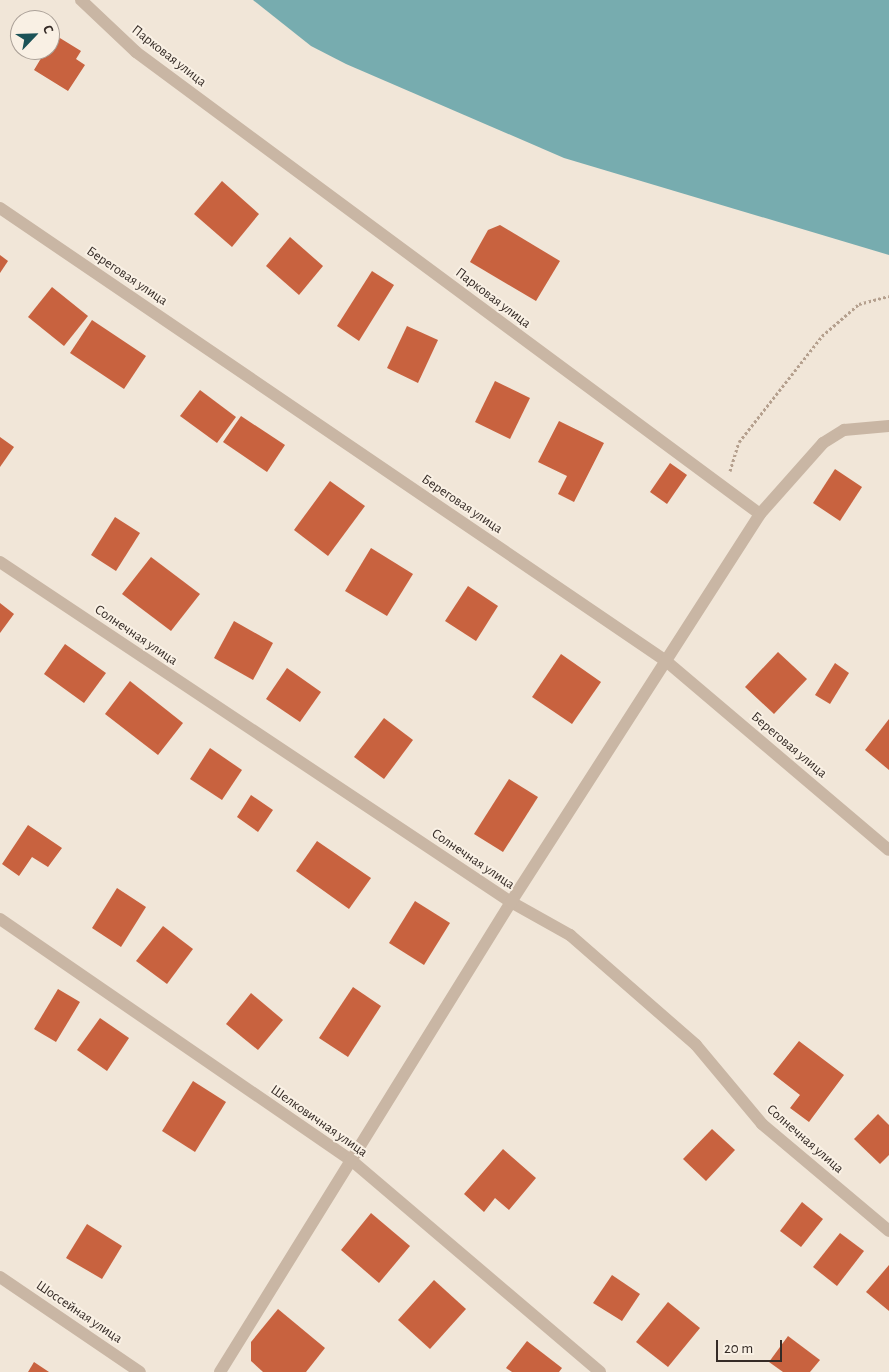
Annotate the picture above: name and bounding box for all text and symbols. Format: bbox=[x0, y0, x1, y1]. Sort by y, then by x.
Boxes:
north arrow bbox=[10, 10, 60, 60]
street label: Парковая улица bbox=[128, 22, 210, 90]
text: С bbox=[40, 23, 56, 36]
street label: Береговая улица bbox=[83, 243, 171, 309]
street label: Парковая улица bbox=[452, 264, 534, 332]
street label: Береговая улица bbox=[418, 471, 506, 537]
street label: Солнечная улица bbox=[91, 601, 181, 669]
street label: Береговая улица bbox=[748, 708, 830, 782]
street label: Солнечная улица bbox=[428, 825, 518, 893]
street label: Шелковичная улица bbox=[267, 1081, 371, 1161]
street label: Солнечная улица bbox=[763, 1101, 847, 1177]
street label: Шоссейная улица bbox=[33, 1277, 125, 1347]
scale bar bbox=[719, 1330, 785, 1362]
text: 20 m bbox=[724, 1341, 753, 1356]

